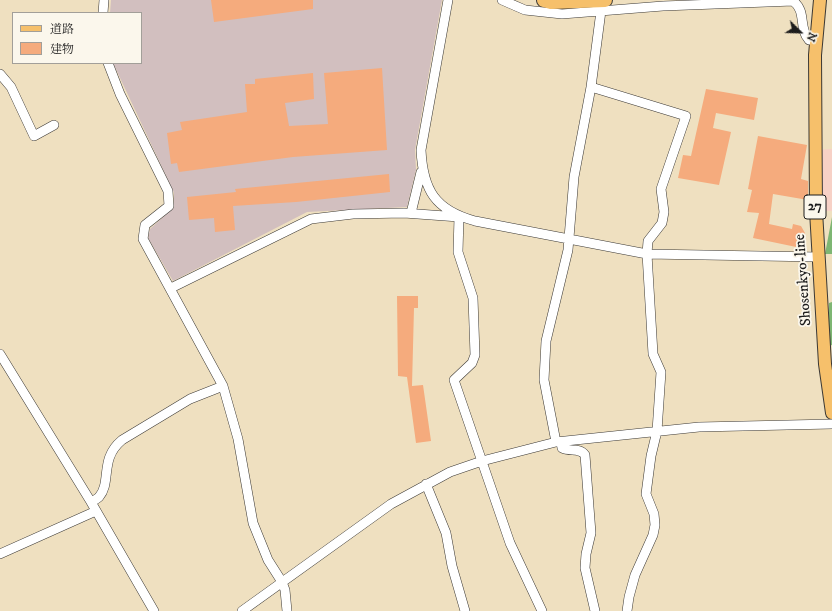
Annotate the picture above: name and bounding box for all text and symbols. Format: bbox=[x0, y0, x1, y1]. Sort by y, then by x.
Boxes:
legend bbox=[12, 12, 142, 64]
north arrow bbox=[780, 12, 820, 52]
text: 道路 bbox=[50, 22, 74, 37]
text: N bbox=[803, 30, 819, 44]
text: 建物 bbox=[50, 42, 74, 57]
road number: 27 bbox=[804, 195, 826, 219]
street label: Shosenkyo-line bbox=[792, 233, 816, 327]

